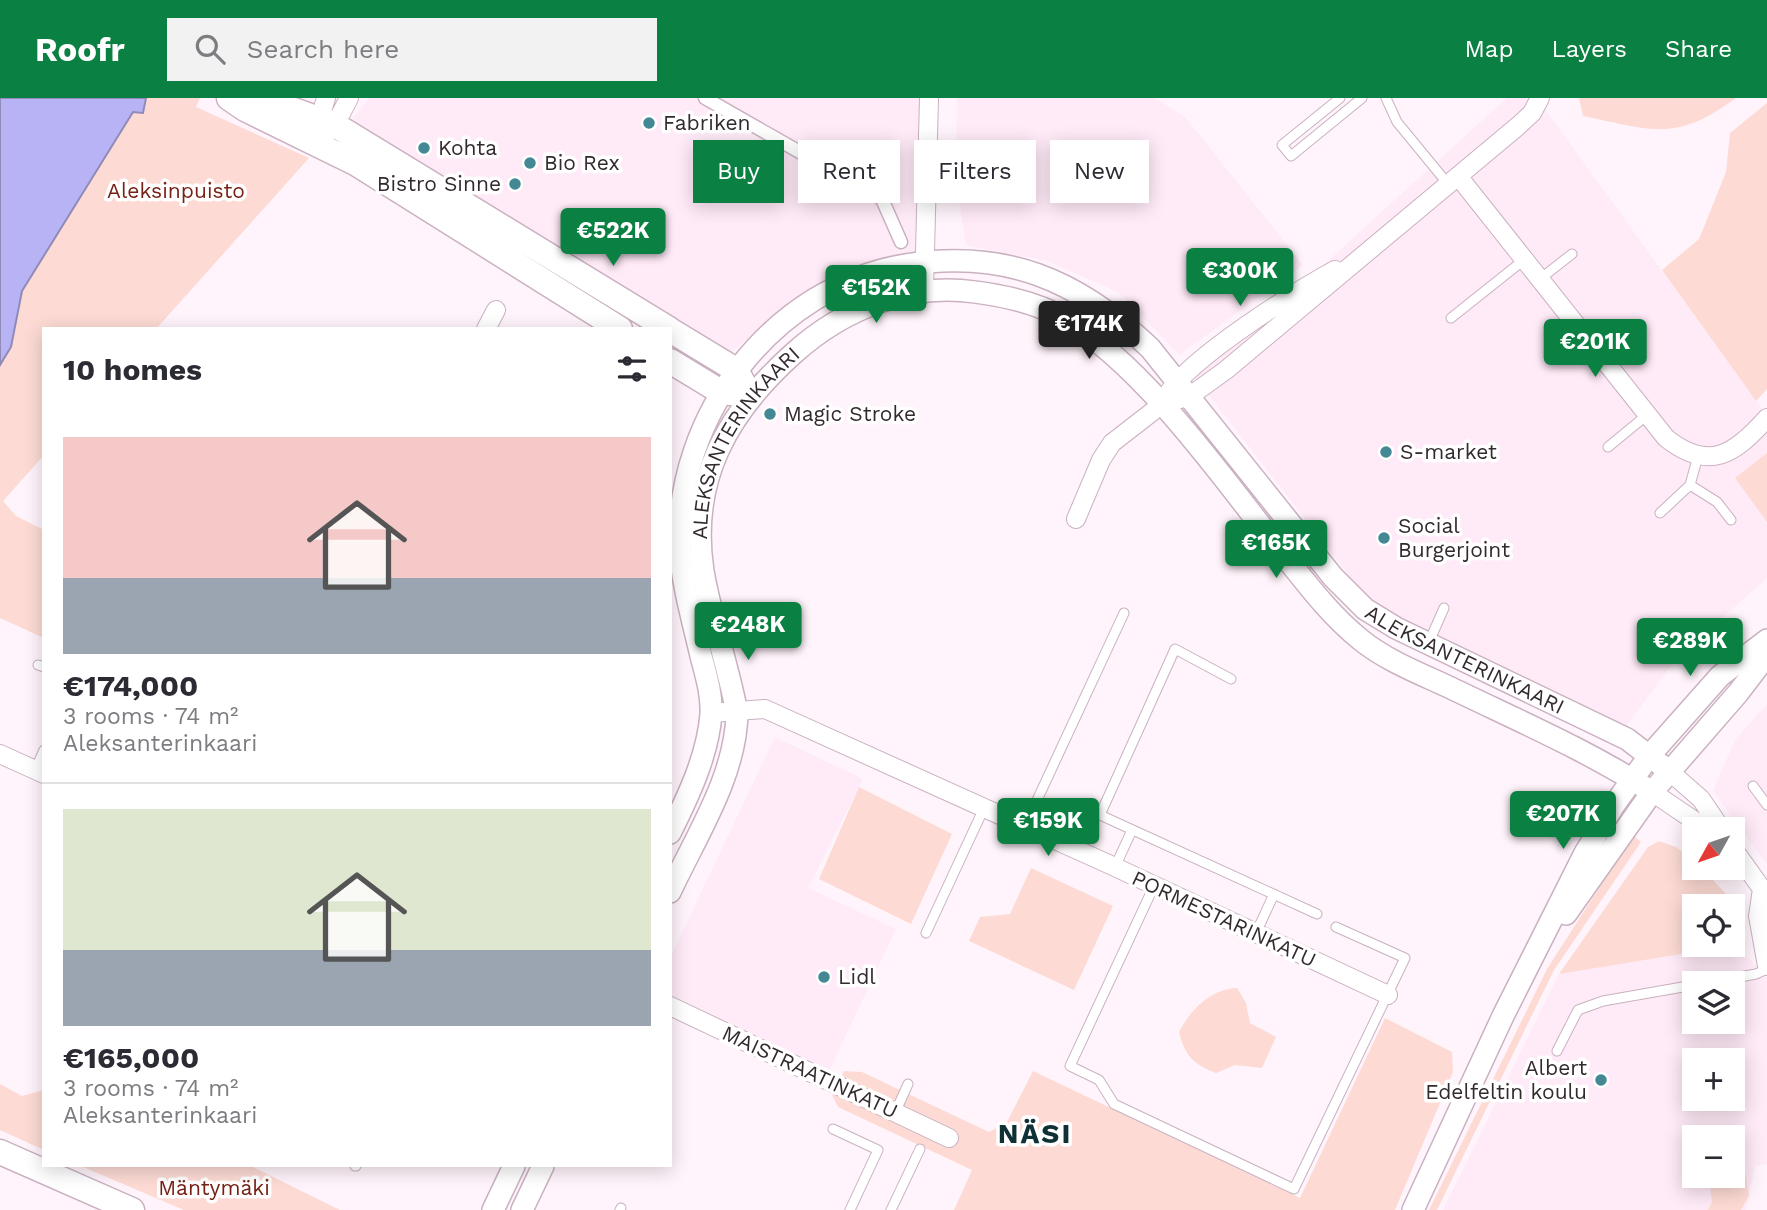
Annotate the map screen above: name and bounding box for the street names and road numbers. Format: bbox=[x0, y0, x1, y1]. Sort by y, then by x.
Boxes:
street label: ALEKSANTERINKAARI bbox=[687, 341, 804, 540]
street label: ALEKSANTERINKAARI bbox=[1361, 599, 1569, 719]
street label: PORMESTARINKATU bbox=[1128, 865, 1320, 972]
street label: MAISTRAATINKATU bbox=[718, 1020, 902, 1123]

